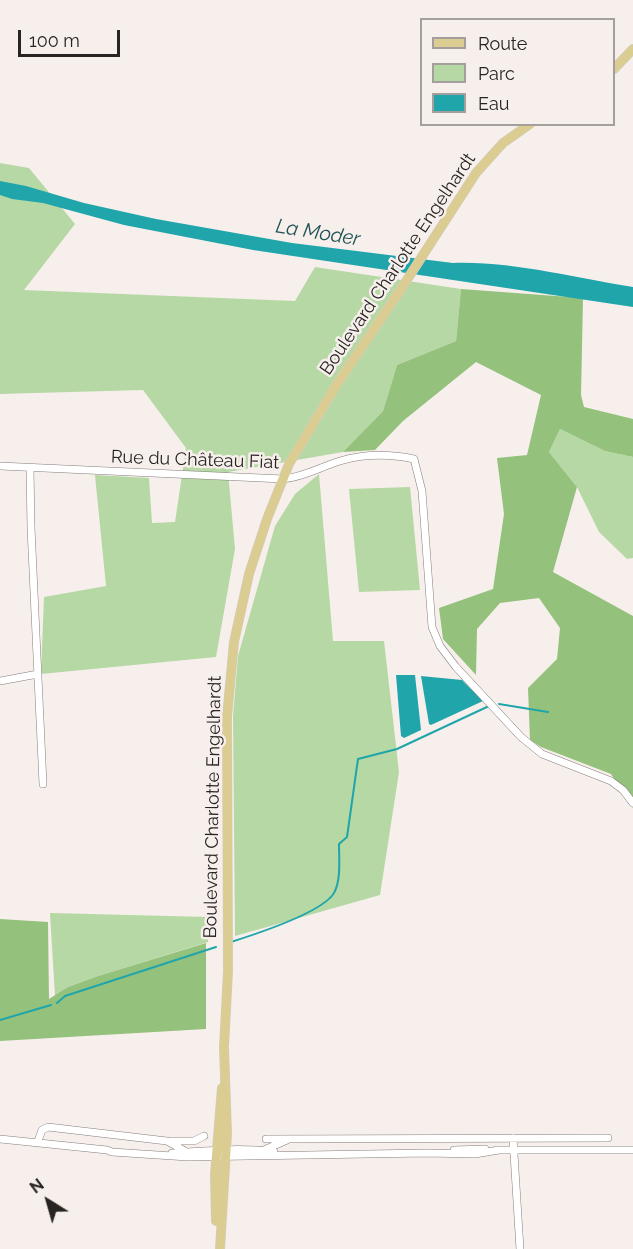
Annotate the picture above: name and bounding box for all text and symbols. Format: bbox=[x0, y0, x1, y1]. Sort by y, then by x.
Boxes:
scale bar bbox=[21, 18, 123, 56]
legend bbox=[420, 18, 615, 126]
text: 100 m bbox=[29, 30, 80, 51]
text: Route bbox=[478, 33, 527, 54]
text: Parc bbox=[478, 63, 515, 84]
text: Eau bbox=[478, 93, 509, 114]
street label: Boulevard Charlotte Engelhardt bbox=[316, 149, 480, 379]
water label: La Moder bbox=[274, 214, 362, 252]
street label: Rue du Château Fiat bbox=[111, 446, 279, 474]
street label: Boulevard Charlotte Engelhardt bbox=[200, 676, 226, 938]
north arrow bbox=[18, 1171, 78, 1231]
text: N bbox=[26, 1175, 47, 1197]

